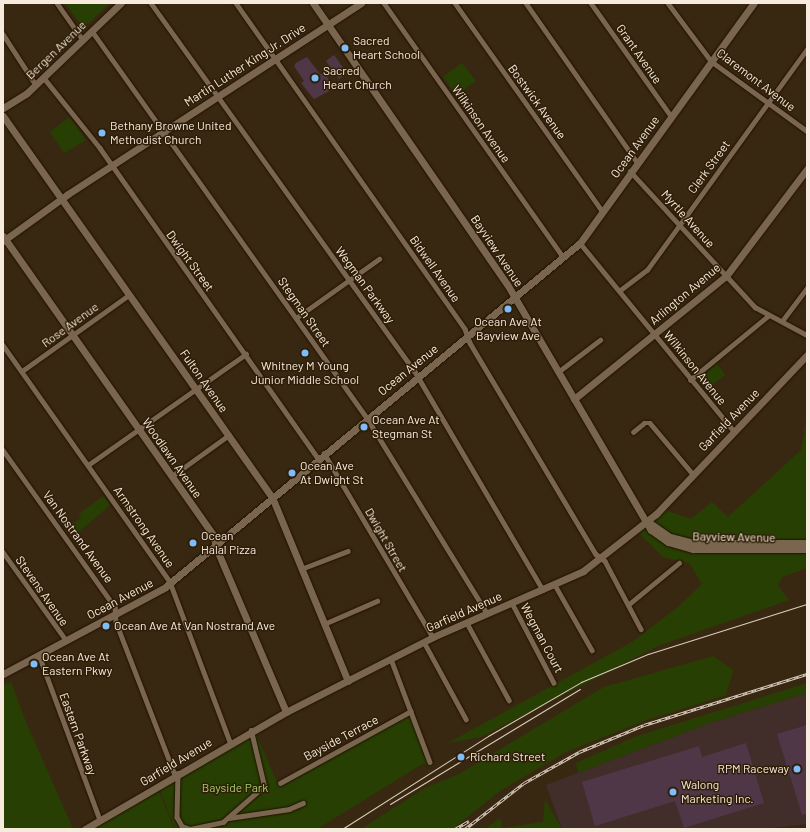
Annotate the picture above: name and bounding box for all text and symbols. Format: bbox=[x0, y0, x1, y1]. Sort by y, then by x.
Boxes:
street label: Bergen Avenue bbox=[23, 18, 89, 82]
street label: Martin Luther King Jr. Drive bbox=[182, 20, 308, 110]
street label: Grant Avenue bbox=[613, 22, 665, 86]
place label: Sacred Heart School bbox=[353, 34, 420, 62]
marker: Sacred Heart School bbox=[340, 43, 350, 53]
street label: Claremont Avenue bbox=[714, 46, 798, 114]
street label: Bostwick Avenue bbox=[505, 62, 569, 142]
place label: Sacred Heart Church bbox=[323, 64, 392, 92]
marker: Sacred Heart Church bbox=[310, 73, 320, 83]
street label: Wilkinson Avenue bbox=[449, 83, 513, 165]
street label: Ocean Avenue bbox=[608, 113, 662, 181]
place label: Bethany Browne United Methodist Church bbox=[110, 119, 231, 147]
marker: Bethany Browne United Methodist Church bbox=[97, 128, 107, 138]
street label: Clerk Street bbox=[685, 138, 733, 196]
street label: Myrtle Avenue bbox=[658, 187, 718, 251]
street label: Bayview Avenue bbox=[468, 212, 526, 290]
street label: Dwight Street bbox=[163, 228, 217, 294]
street label: Bidwell Avenue bbox=[407, 233, 463, 305]
street label: Wegman Parkway bbox=[332, 244, 398, 326]
street label: Arlington Avenue bbox=[647, 260, 723, 328]
street label: Stegman Street bbox=[275, 274, 333, 350]
street label: Rose Avenue bbox=[39, 300, 101, 350]
marker: Ocean Ave At Bayview Ave bbox=[503, 304, 513, 314]
place label: Ocean Ave At Bayview Ave bbox=[474, 315, 542, 343]
street label: Wilkinson Avenue bbox=[661, 328, 729, 408]
street label: Ocean Avenue bbox=[375, 341, 441, 399]
street label: Fulton Avenue bbox=[177, 347, 231, 415]
marker: Whitney M Young Junior Middle School bbox=[300, 348, 310, 358]
place label: Whitney M Young Junior Middle School bbox=[251, 359, 359, 387]
street label: Garfield Avenue bbox=[696, 386, 762, 454]
place label: Ocean Ave At Stegman St bbox=[372, 413, 440, 441]
street label: Woodlawn Avenue bbox=[139, 415, 205, 501]
marker: Ocean Ave At Stegman St bbox=[359, 422, 369, 432]
place label: Ocean Ave At Dwight St bbox=[300, 459, 364, 487]
marker: Ocean Ave At Dwight St bbox=[287, 468, 297, 478]
street label: Armstrong Avenue bbox=[111, 484, 177, 570]
street label: Van Nostrand Avenue bbox=[40, 488, 116, 586]
street label: Dwight Street bbox=[362, 505, 410, 575]
place label: Ocean Halal Pizza bbox=[201, 529, 256, 557]
street label: Bayview Avenue bbox=[692, 529, 776, 545]
marker: Ocean Halal Pizza bbox=[188, 538, 198, 548]
street label: Stevens Avenue bbox=[13, 553, 71, 629]
street label: Ocean Avenue bbox=[84, 575, 156, 623]
street label: Garfield Avenue bbox=[424, 589, 504, 635]
street label: Wegman Court bbox=[518, 601, 566, 675]
place label: Ocean Ave At Van Nostrand Ave bbox=[114, 619, 275, 633]
marker: Ocean Ave At Van Nostrand Ave bbox=[101, 621, 111, 631]
place label: Ocean Ave At Eastern Pkwy bbox=[42, 650, 112, 678]
marker: Ocean Ave At Eastern Pkwy bbox=[29, 659, 39, 669]
street label: Eastern Parkway bbox=[56, 691, 100, 777]
street label: Bayside Terrace bbox=[301, 712, 381, 764]
street label: Garfield Avenue bbox=[137, 735, 215, 789]
place label: Richard Street bbox=[470, 750, 545, 764]
marker: Richard Street bbox=[455, 751, 467, 763]
place label: RPM Raceway bbox=[718, 762, 789, 776]
marker: RPM Raceway bbox=[792, 764, 802, 774]
place label: Walong Marketing Inc. bbox=[681, 778, 754, 806]
park label: Bayside Park bbox=[202, 781, 268, 795]
marker: Walong Marketing Inc. bbox=[668, 787, 678, 797]

